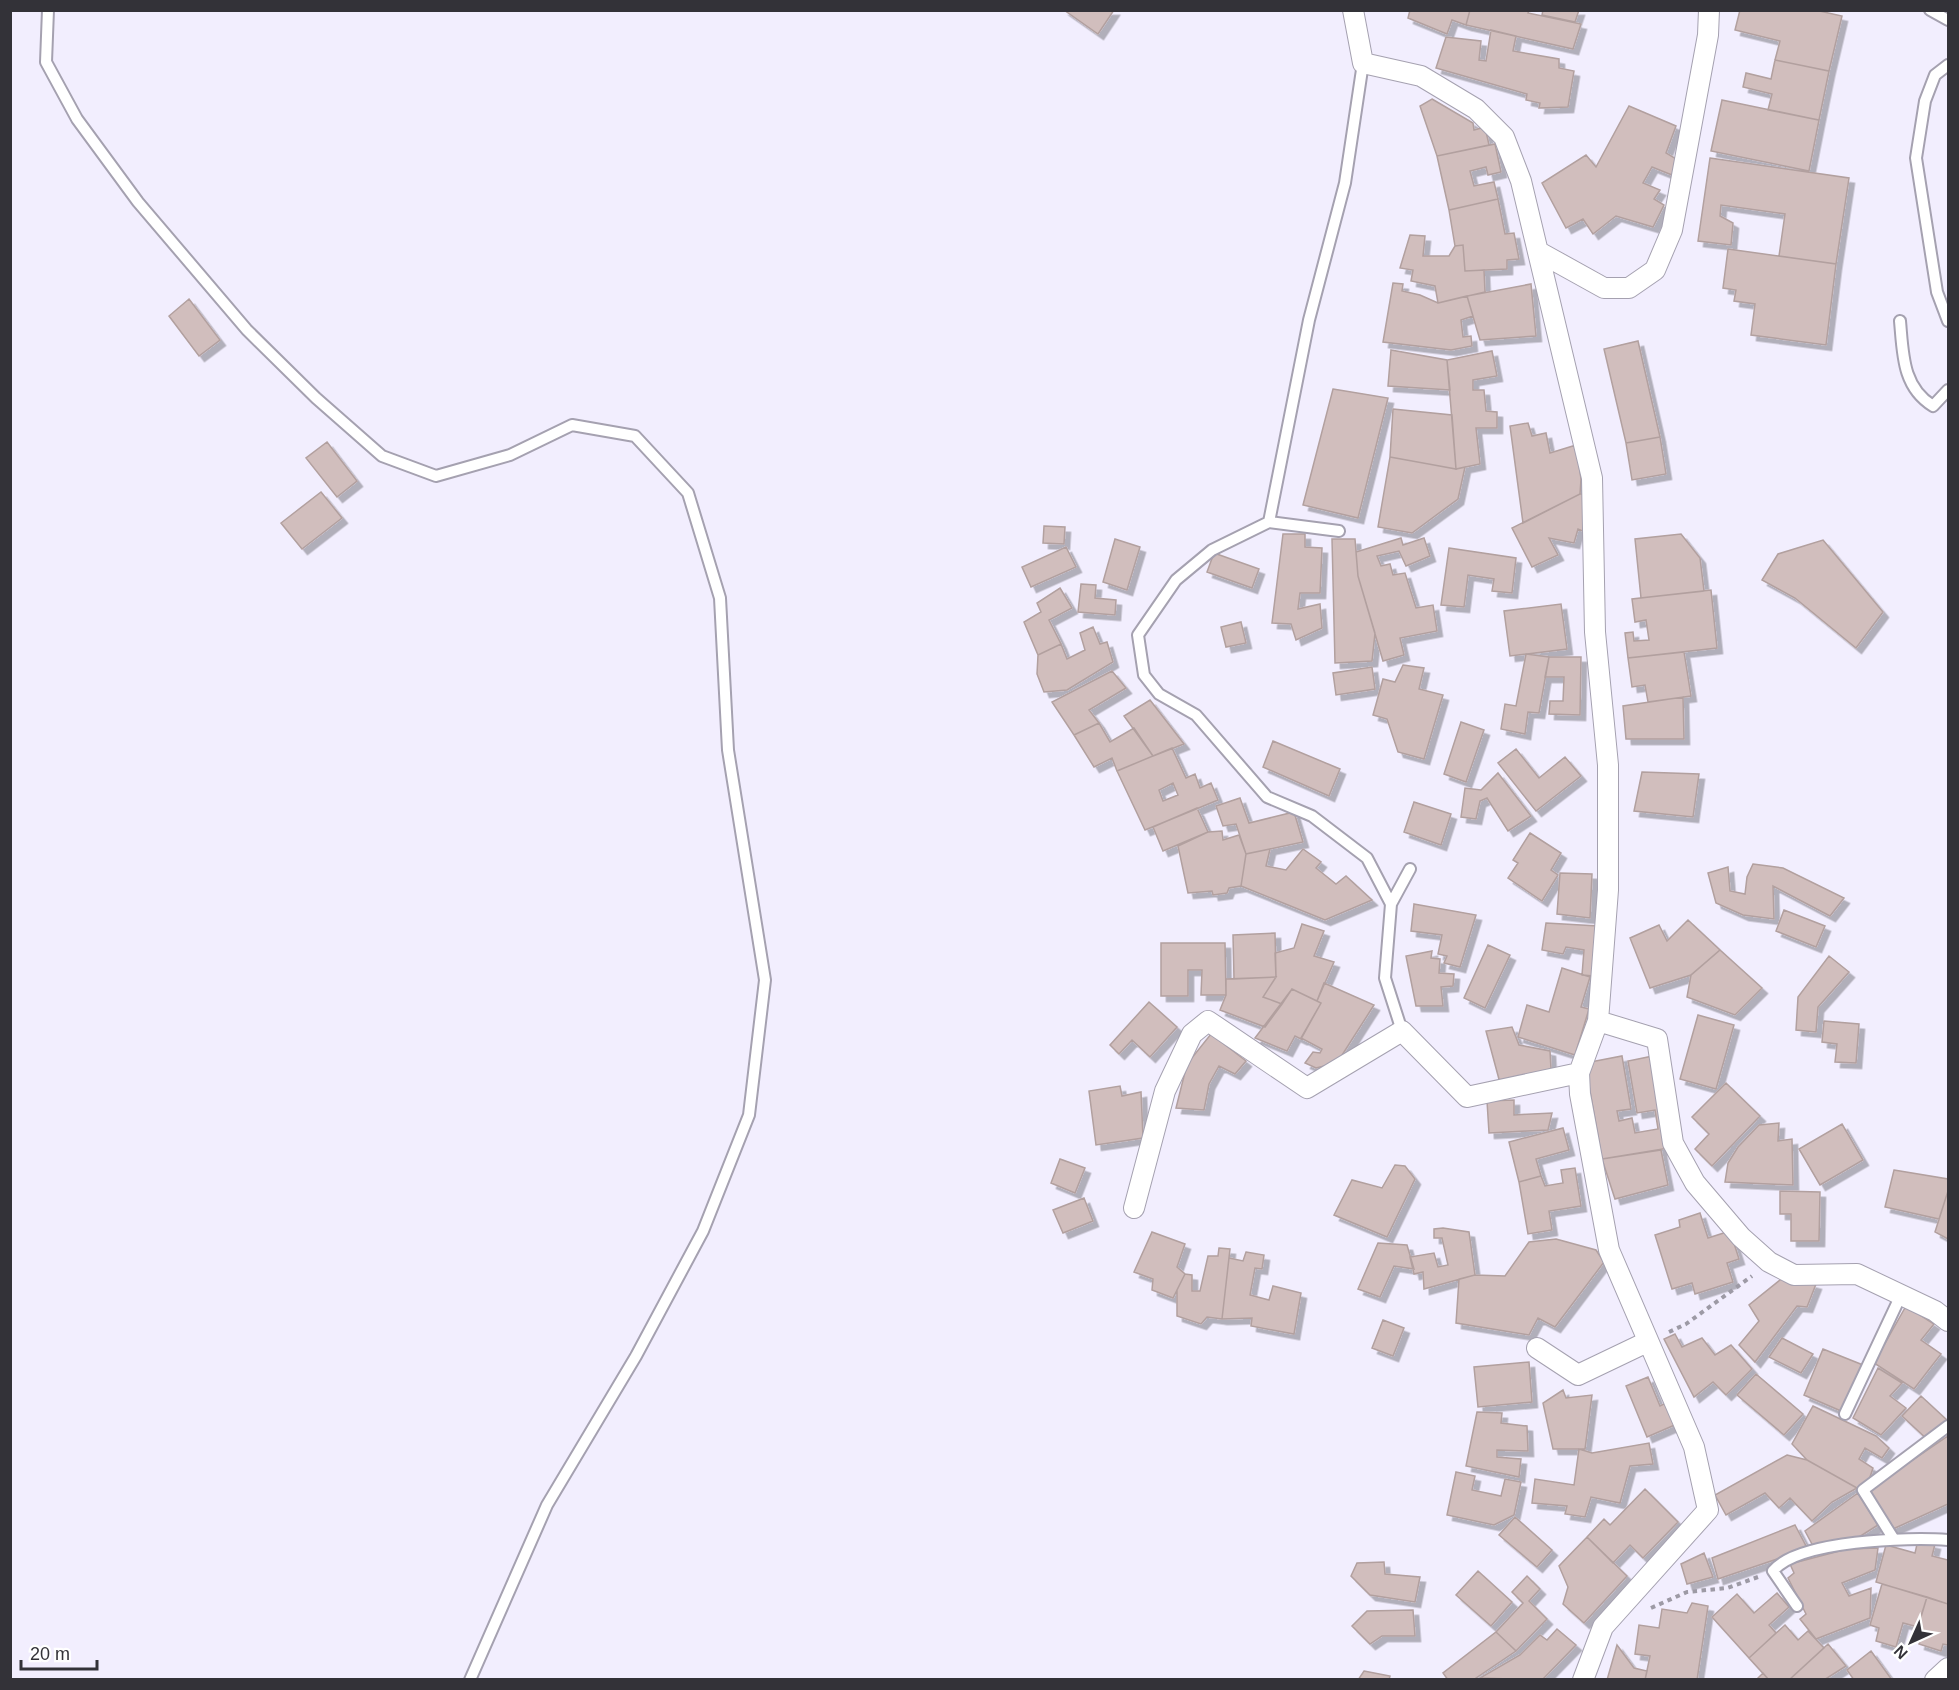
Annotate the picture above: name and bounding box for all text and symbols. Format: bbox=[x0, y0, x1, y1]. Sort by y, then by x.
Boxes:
north arrow bbox=[1881, 1612, 1941, 1672]
scale bar bbox=[21, 1633, 98, 1671]
text: N bbox=[1891, 1642, 1911, 1662]
text: 20 m bbox=[30, 1644, 70, 1664]

